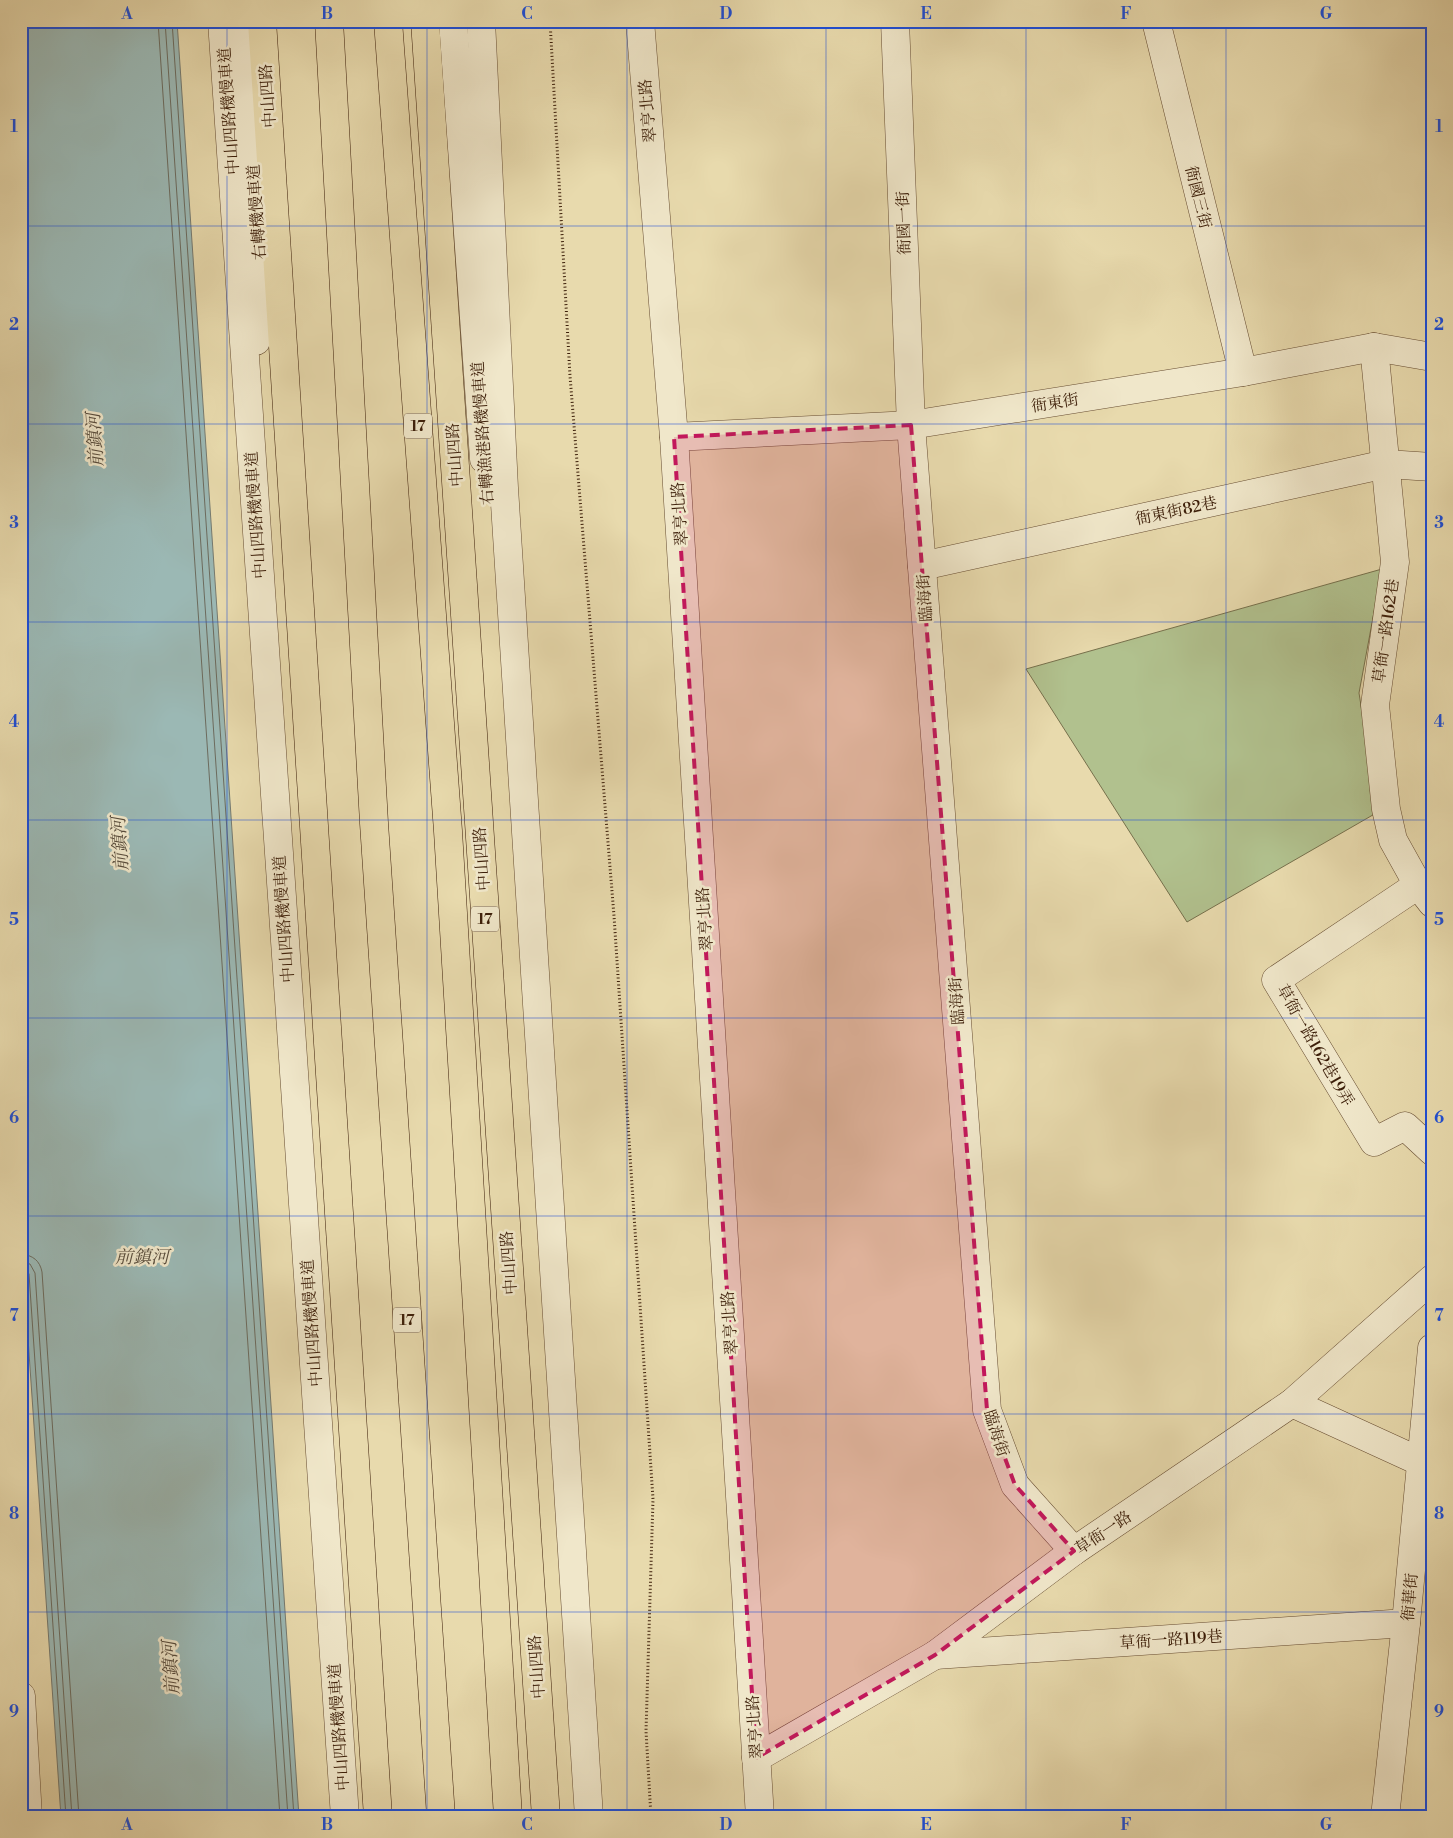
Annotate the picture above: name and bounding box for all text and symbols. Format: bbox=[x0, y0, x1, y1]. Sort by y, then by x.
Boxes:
text: A bbox=[120, 4, 133, 24]
text: B bbox=[321, 4, 333, 24]
text: C bbox=[521, 4, 533, 24]
text: D bbox=[720, 4, 733, 24]
text: E bbox=[920, 4, 932, 24]
text: F bbox=[1120, 4, 1132, 24]
text: G bbox=[1320, 4, 1333, 24]
street label: 中山四路機慢車道 bbox=[215, 46, 243, 175]
street label: 中山四路 bbox=[256, 63, 280, 129]
street label: 翠亨北路 bbox=[635, 78, 661, 144]
text: 1 bbox=[10, 117, 18, 137]
text: 1 bbox=[1435, 117, 1443, 137]
street label: 右轉機慢車道 bbox=[244, 163, 270, 261]
street label: 衙國三街 bbox=[1181, 164, 1215, 231]
street label: 衙國一街 bbox=[893, 191, 915, 255]
text: 2 bbox=[9, 315, 19, 335]
text: 2 bbox=[1434, 315, 1444, 335]
street label: 右轉漁港路機慢車道 bbox=[468, 360, 498, 505]
street label: 衙東街 bbox=[1030, 389, 1080, 417]
water label: 前鎮河 bbox=[82, 409, 109, 468]
road number: 17 bbox=[404, 414, 432, 438]
street label: 中山四路 bbox=[443, 422, 467, 488]
street label: 中山四路機慢車道 bbox=[242, 450, 270, 579]
street label: 翠亨北路 bbox=[668, 481, 692, 547]
street label: 衙東街82巷 bbox=[1134, 493, 1219, 529]
text: 3 bbox=[9, 513, 19, 533]
text: 3 bbox=[1434, 513, 1444, 533]
street label: 臨海街 bbox=[913, 573, 937, 623]
street label: 草衙一路162巷 bbox=[1369, 578, 1403, 685]
text: 4 bbox=[9, 712, 20, 732]
text: 4 bbox=[1434, 712, 1445, 732]
water label: 前鎮河 bbox=[107, 813, 134, 872]
street label: 中山四路 bbox=[470, 826, 494, 892]
street label: 中山四路機慢車道 bbox=[270, 854, 298, 983]
street label: 翠亨北路 bbox=[693, 886, 717, 952]
road number: 17 bbox=[471, 906, 499, 932]
text: 5 bbox=[9, 910, 19, 930]
text: 5 bbox=[1434, 910, 1444, 930]
street label: 臨海街 bbox=[945, 976, 969, 1026]
street label: 草衙一路162巷19弄 bbox=[1272, 981, 1358, 1110]
text: 6 bbox=[9, 1108, 19, 1128]
text: 6 bbox=[1434, 1108, 1444, 1128]
street label: 中山四路 bbox=[497, 1230, 521, 1296]
water label: 前鎮河 bbox=[115, 1246, 172, 1269]
street label: 中山四路機慢車道 bbox=[298, 1258, 326, 1387]
street label: 翠亨北路 bbox=[718, 1290, 742, 1356]
text: 7 bbox=[9, 1306, 19, 1326]
text: 7 bbox=[1434, 1306, 1444, 1326]
road number: 17 bbox=[393, 1308, 421, 1332]
street label: 臨海街 bbox=[979, 1407, 1013, 1459]
text: 8 bbox=[9, 1504, 19, 1524]
text: 8 bbox=[1434, 1504, 1444, 1524]
street label: 草衙一路 bbox=[1071, 1507, 1136, 1559]
street label: 衙華街 bbox=[1398, 1572, 1422, 1622]
street label: 草衙一路119巷 bbox=[1119, 1626, 1223, 1654]
street label: 中山四路 bbox=[525, 1634, 549, 1700]
water label: 前鎮河 bbox=[158, 1637, 185, 1696]
street label: 中山四路機慢車道 bbox=[325, 1662, 353, 1791]
street label: 翠亨北路 bbox=[743, 1694, 767, 1760]
text: 9 bbox=[9, 1702, 19, 1722]
text: 9 bbox=[1434, 1702, 1444, 1722]
text: A bbox=[120, 1815, 133, 1835]
text: B bbox=[321, 1815, 333, 1835]
text: C bbox=[521, 1815, 533, 1835]
text: D bbox=[720, 1815, 733, 1835]
text: E bbox=[920, 1815, 932, 1835]
text: F bbox=[1120, 1815, 1132, 1835]
text: G bbox=[1320, 1815, 1333, 1835]

